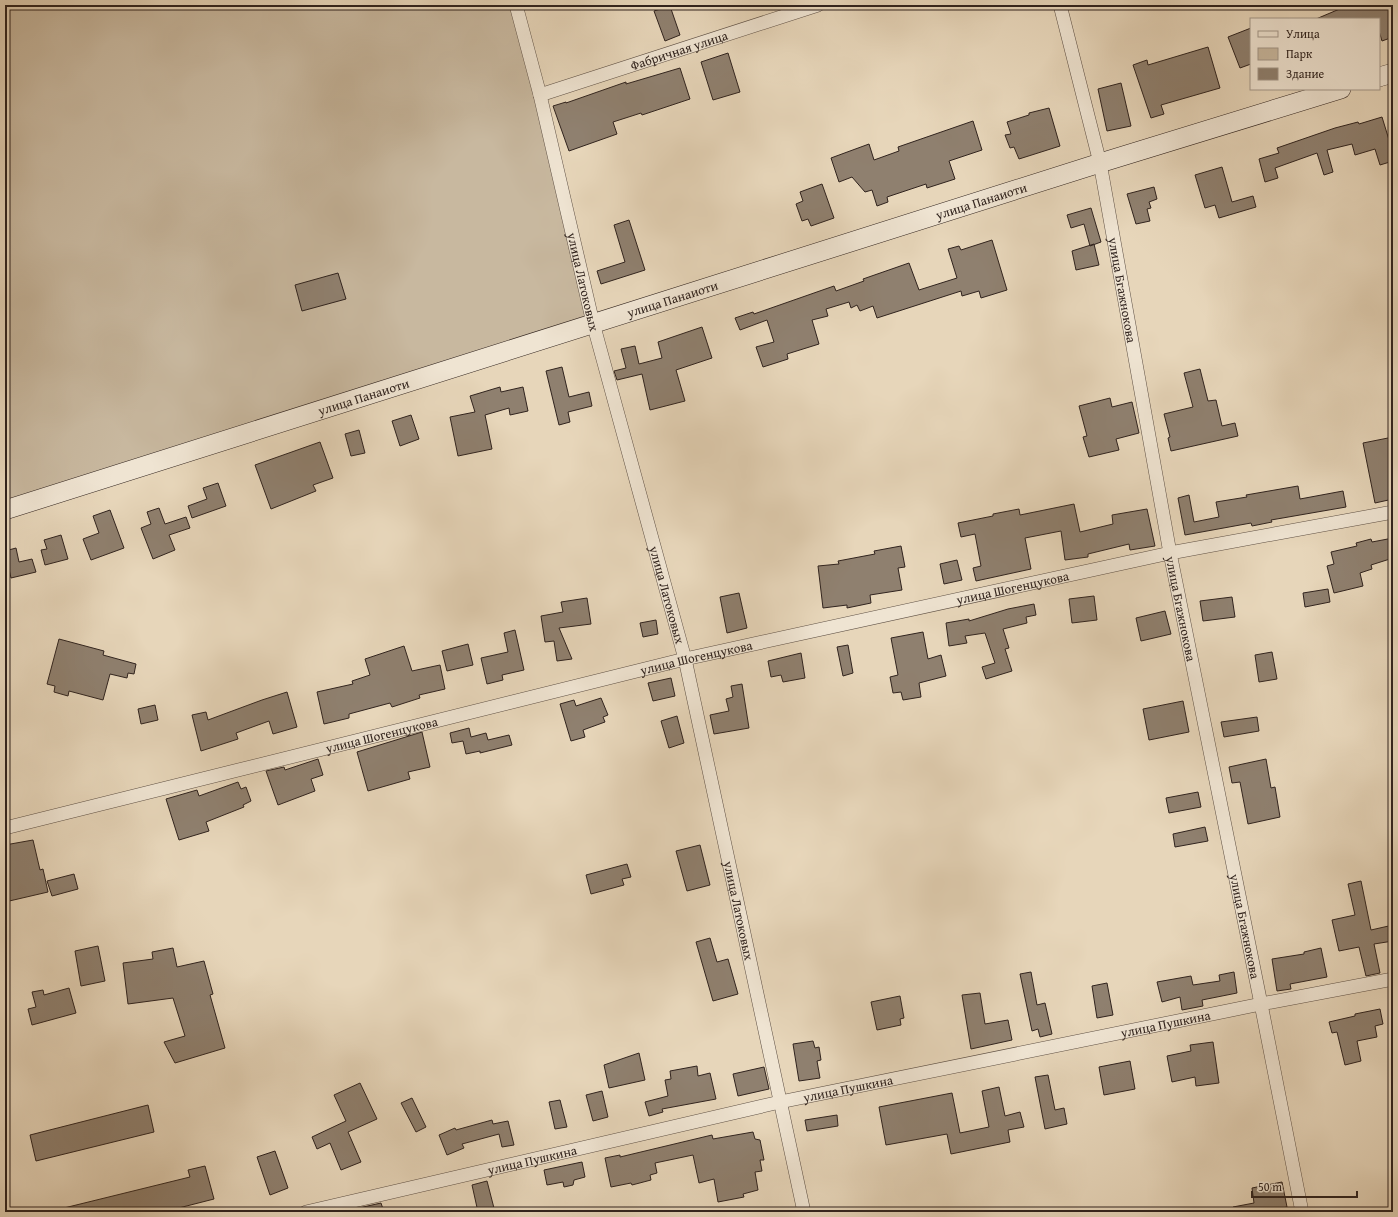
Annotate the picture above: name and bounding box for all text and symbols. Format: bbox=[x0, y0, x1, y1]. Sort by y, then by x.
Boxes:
legend bbox=[1250, 18, 1380, 90]
text: Улица bbox=[1286, 25, 1320, 42]
street label: Фабричная улица bbox=[628, 26, 731, 75]
text: Парк bbox=[1286, 45, 1313, 62]
text: Здание bbox=[1286, 65, 1325, 82]
street label: улица Панаиоти bbox=[932, 178, 1030, 225]
street label: улица Латоковых bbox=[562, 230, 604, 334]
street label: улица Бгажнокова bbox=[1103, 235, 1141, 345]
street label: улица Панаиоти bbox=[623, 276, 721, 323]
street label: улица Панаиоти bbox=[315, 373, 412, 421]
street label: улица Латоковых bbox=[644, 543, 690, 646]
street label: улица Бгажнокова bbox=[1161, 554, 1201, 664]
street label: улица Шогенцукова bbox=[954, 566, 1072, 610]
street label: улица Шогенцукова bbox=[637, 635, 755, 680]
street label: улица Шогенцукова bbox=[323, 712, 440, 758]
street label: улица Латоковых bbox=[719, 858, 759, 962]
street label: улица Бгажнокова bbox=[1225, 871, 1265, 981]
street label: улица Пушкина bbox=[1118, 1005, 1213, 1043]
street label: улица Пушкина bbox=[801, 1070, 895, 1107]
street label: улица Пушкина bbox=[485, 1140, 579, 1180]
scale bar bbox=[1252, 1173, 1357, 1199]
text: 50 m bbox=[1258, 1178, 1282, 1195]

